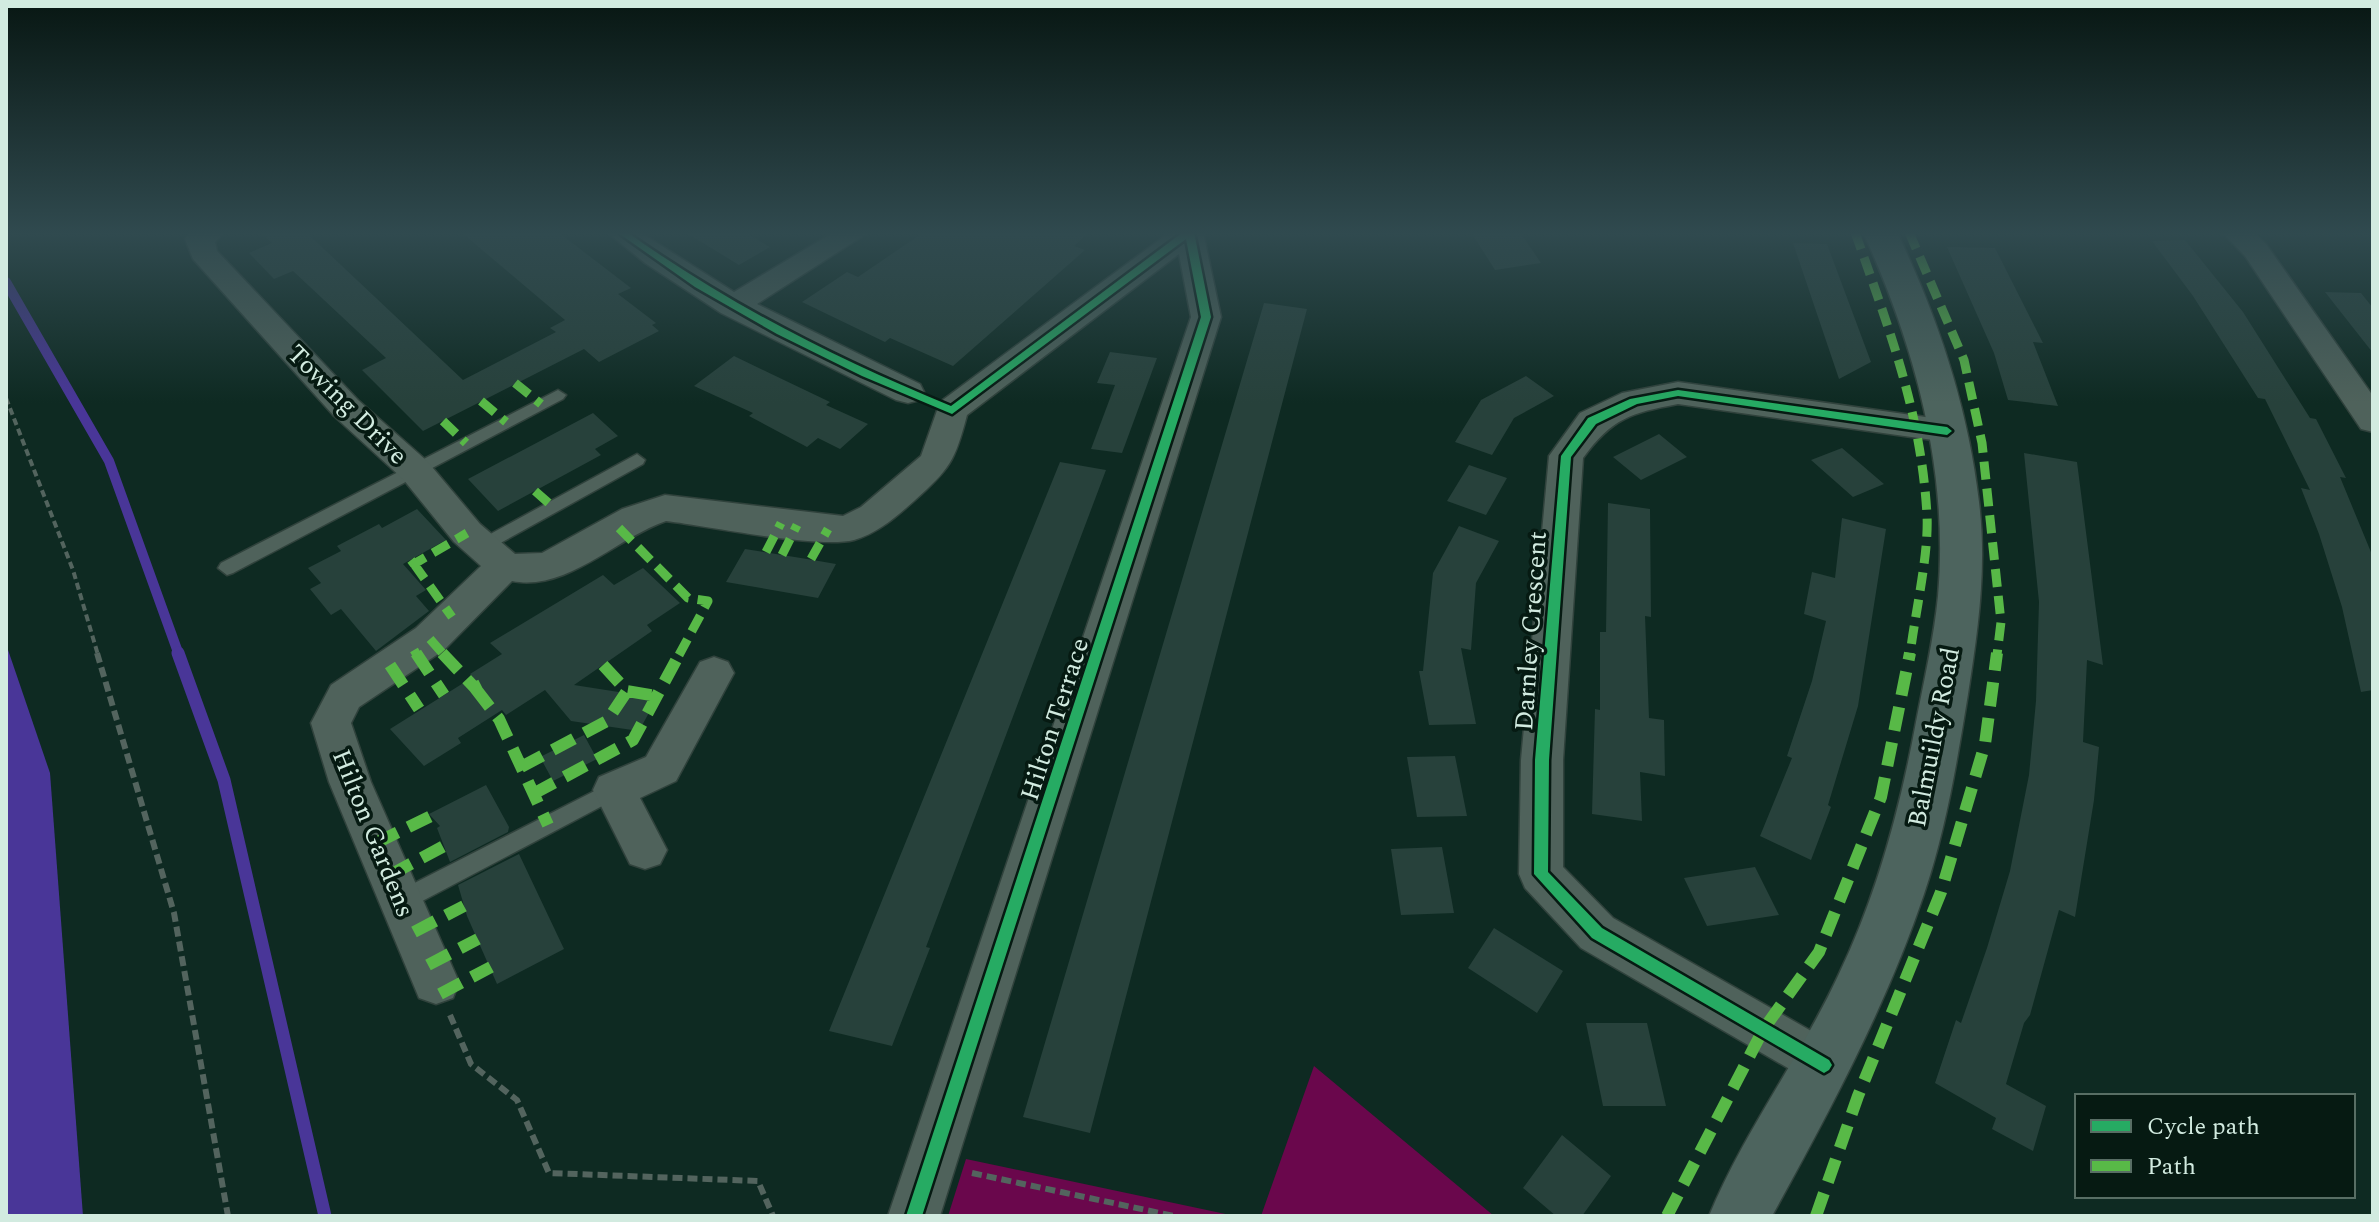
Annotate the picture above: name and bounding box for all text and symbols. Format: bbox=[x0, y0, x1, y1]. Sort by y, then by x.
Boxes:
street label: Towing Drive bbox=[278, 335, 417, 474]
street label: Darnley Crescent bbox=[1504, 530, 1558, 732]
street label: Hilton Terrace bbox=[1010, 633, 1100, 806]
street label: Balmuildy Road bbox=[1897, 644, 1971, 830]
street label: Hilton Gardens bbox=[321, 743, 425, 923]
legend bbox=[2075, 1094, 2355, 1198]
text: Cycle path bbox=[2147, 1109, 2260, 1145]
text: Path bbox=[2147, 1149, 2196, 1185]

